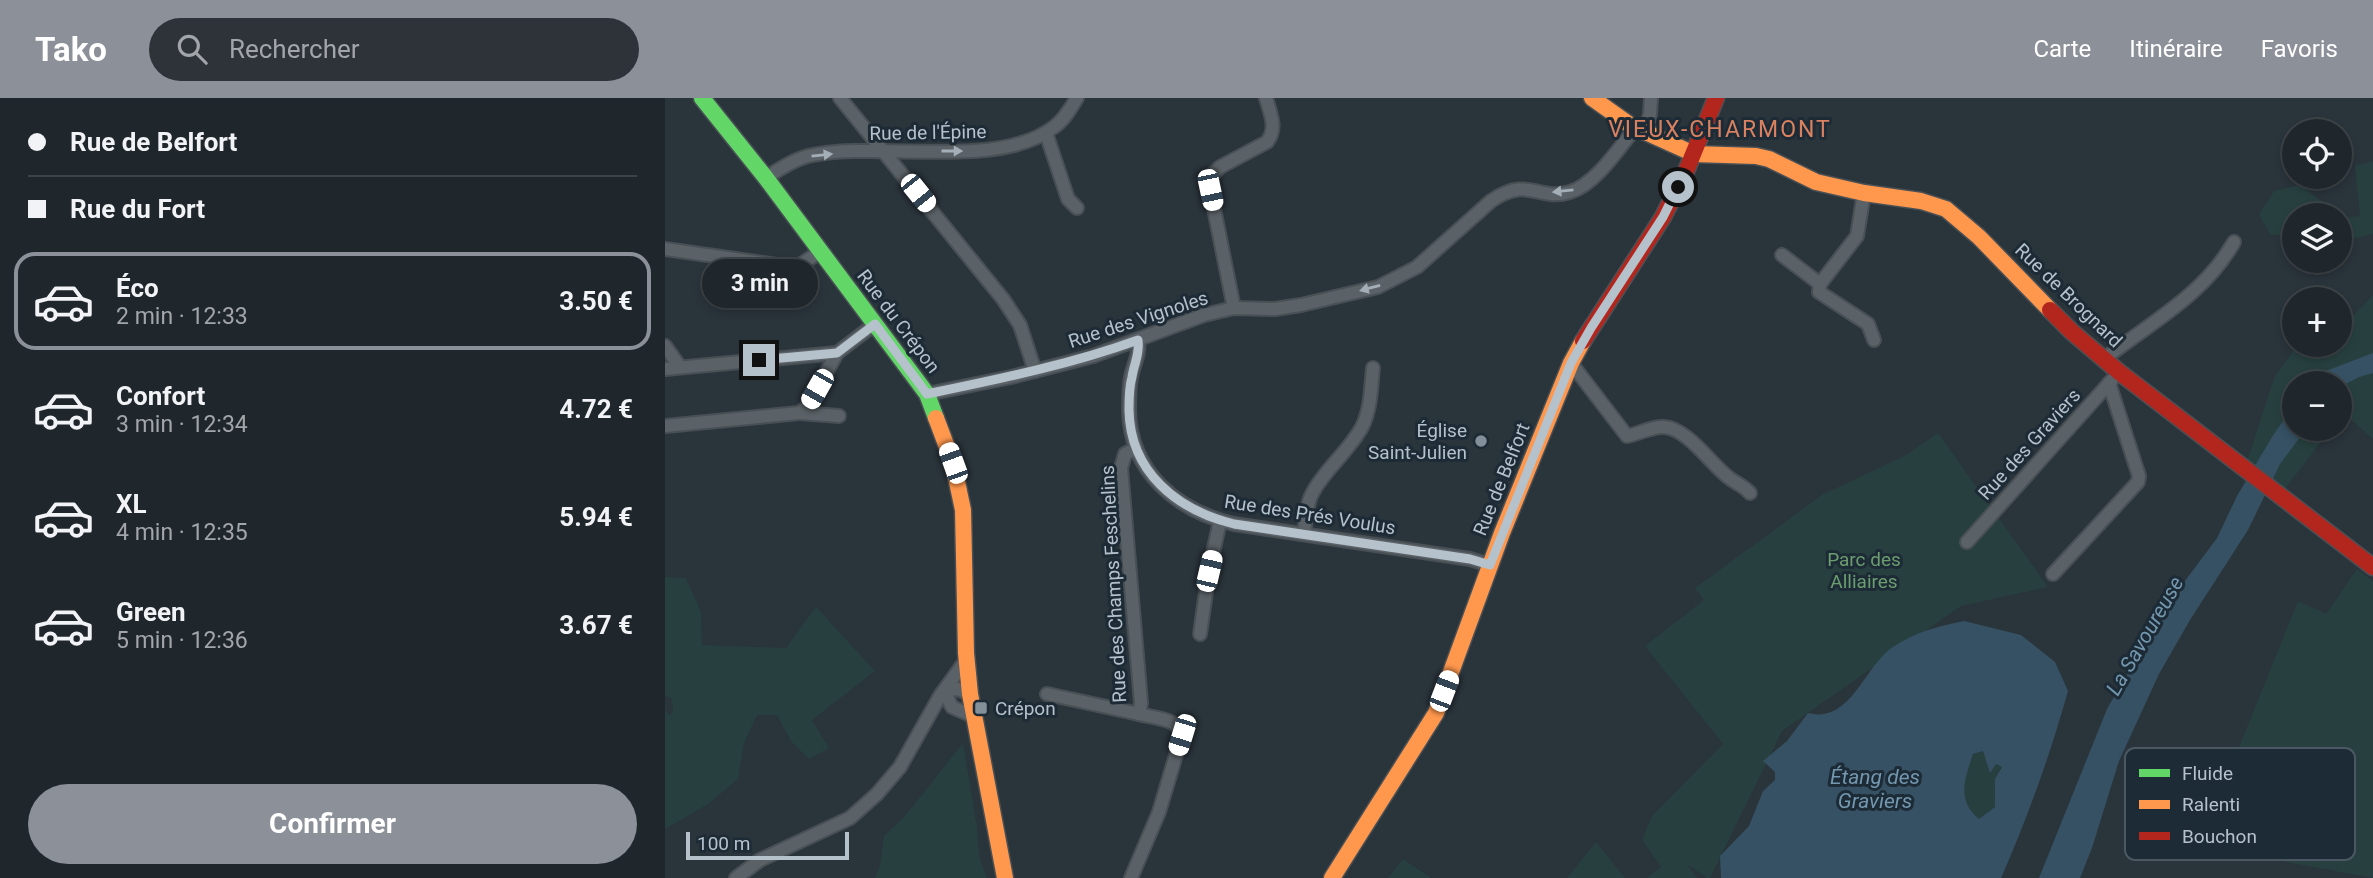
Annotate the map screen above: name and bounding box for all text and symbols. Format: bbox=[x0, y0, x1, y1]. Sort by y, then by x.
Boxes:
search box bbox=[149, 18, 639, 81]
text: Tako bbox=[35, 30, 107, 69]
icon: search bbox=[173, 30, 211, 68]
text: Rechercher bbox=[229, 34, 360, 64]
text: Carte bbox=[2033, 35, 2091, 63]
text: Itinéraire bbox=[2129, 35, 2223, 63]
text: Favoris bbox=[2261, 35, 2338, 63]
district label: VIEUX-CHARMONT bbox=[1608, 116, 1832, 143]
map controls bbox=[2282, 119, 2352, 441]
button: locate bbox=[2282, 119, 2352, 189]
street label: Rue de l'Épine bbox=[869, 120, 987, 145]
text: Rue de Belfort bbox=[70, 127, 237, 157]
one-way arrow bbox=[942, 145, 964, 157]
one-way arrow bbox=[811, 149, 833, 160]
car bbox=[1196, 167, 1225, 213]
car bbox=[897, 170, 940, 216]
route start bbox=[1662, 171, 1694, 203]
one-way arrow bbox=[1552, 186, 1574, 197]
text: Rue du Fort bbox=[70, 194, 205, 224]
button: layers bbox=[2282, 203, 2352, 273]
street label: Rue de Brognard bbox=[2010, 239, 2127, 352]
callout: 3 min bbox=[701, 258, 817, 308]
street label: Rue du Crépon bbox=[852, 265, 945, 378]
icon: car bbox=[32, 270, 95, 333]
text: 3 min bbox=[731, 270, 789, 297]
text: Éco bbox=[116, 273, 159, 303]
one-way arrow bbox=[1359, 283, 1381, 294]
text: 3.50 € bbox=[559, 286, 633, 316]
street label: Rue des Vignoles bbox=[1065, 286, 1211, 353]
button: + bbox=[2282, 287, 2352, 357]
text: 2 min · 12:33 bbox=[116, 303, 248, 330]
route end bbox=[743, 344, 775, 376]
car bbox=[798, 366, 837, 412]
button: − bbox=[2282, 371, 2352, 441]
icon: car bbox=[32, 378, 95, 441]
text: Confort bbox=[116, 381, 205, 411]
street label: Rue des Graviers bbox=[1973, 384, 2085, 505]
text: 4.72 € bbox=[559, 394, 633, 424]
text: 3 min · 12:34 bbox=[116, 411, 248, 438]
place label: Église Saint-Julien bbox=[1368, 419, 1467, 464]
street label: Rue de Belfort bbox=[1468, 419, 1535, 539]
marker: Église Saint-Julien bbox=[1473, 433, 1489, 449]
car bbox=[936, 440, 971, 486]
street label: Rue des Champs Feschelins bbox=[1096, 465, 1131, 703]
icon: car bbox=[32, 486, 95, 549]
text: XL bbox=[116, 489, 147, 519]
street label: Rue des Prés Voulus bbox=[1223, 490, 1397, 539]
text: 5.94 € bbox=[559, 502, 633, 532]
text: 4 min · 12:35 bbox=[116, 519, 248, 546]
car bbox=[1195, 548, 1224, 594]
park label: Parc des Alliaires bbox=[1827, 548, 1901, 593]
water label: La Savoureuse bbox=[2101, 572, 2189, 700]
icon: car bbox=[32, 594, 95, 657]
text: Green bbox=[116, 597, 186, 627]
text: 3.67 € bbox=[559, 610, 633, 640]
text: 5 min · 12:36 bbox=[116, 627, 248, 654]
car bbox=[1427, 668, 1462, 714]
place label: Crépon bbox=[995, 697, 1056, 720]
marker: Crépon bbox=[973, 700, 989, 716]
car bbox=[1166, 712, 1199, 758]
legend bbox=[2125, 748, 2355, 860]
text: Fluide bbox=[2182, 762, 2233, 785]
water label: Étang des Graviers bbox=[1830, 765, 1920, 813]
button: Confirmer bbox=[28, 784, 637, 864]
text: Ralenti bbox=[2182, 793, 2240, 816]
text: Bouchon bbox=[2182, 825, 2257, 848]
scale bar bbox=[686, 829, 849, 861]
text: 100 m bbox=[697, 832, 750, 855]

